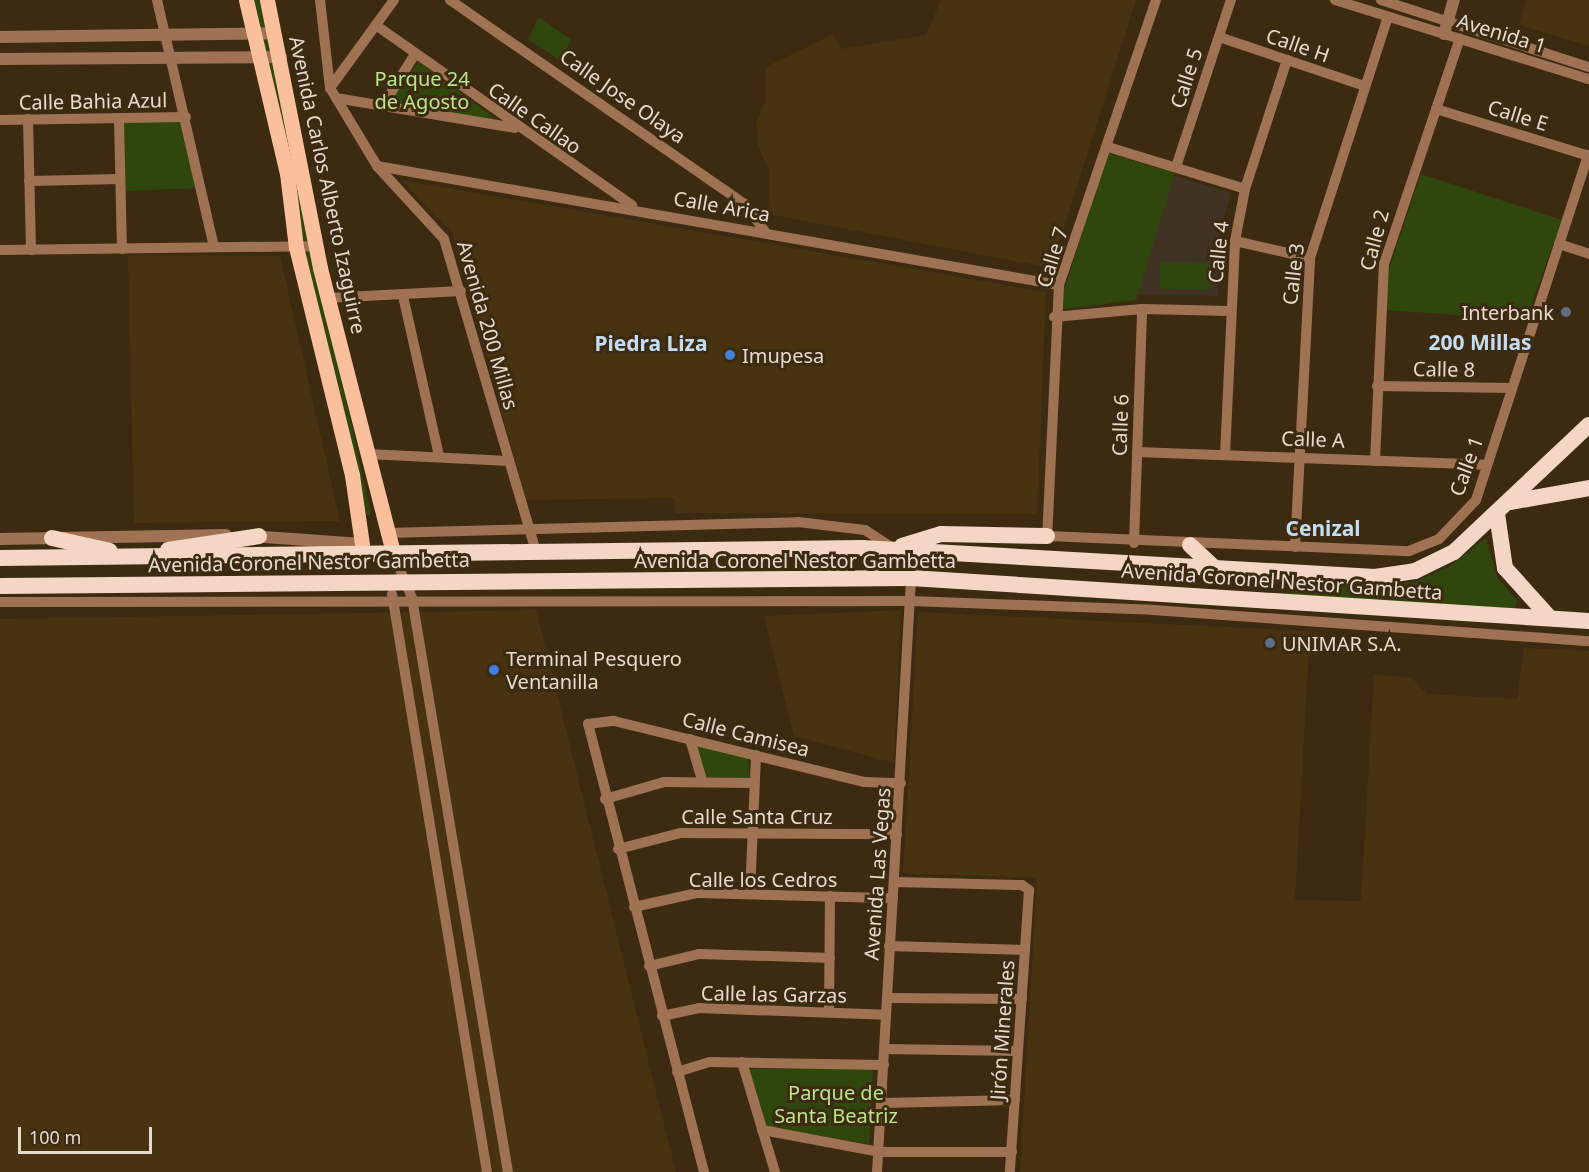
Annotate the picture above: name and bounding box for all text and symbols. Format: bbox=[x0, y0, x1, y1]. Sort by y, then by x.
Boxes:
street label: Avenida 1 bbox=[1455, 8, 1549, 58]
street label: Calle H bbox=[1263, 23, 1333, 67]
street label: Avenida Carlos Alberto Izaguirre bbox=[285, 34, 371, 336]
street label: Calle Jose Olaya bbox=[556, 44, 690, 148]
street label: Calle 5 bbox=[1165, 45, 1207, 111]
park label: Parque 24 de Agosto bbox=[374, 67, 470, 114]
street label: Calle Callao bbox=[484, 77, 586, 159]
street label: Calle Bahia Azul bbox=[19, 88, 167, 114]
street label: Calle E bbox=[1485, 94, 1551, 136]
street label: Calle Arica bbox=[672, 186, 772, 226]
street label: Calle 2 bbox=[1354, 207, 1394, 273]
street label: Calle 4 bbox=[1203, 220, 1233, 284]
street label: Calle 7 bbox=[1031, 224, 1073, 290]
street label: Avenida 200 Millas bbox=[452, 238, 524, 412]
street label: Calle 3 bbox=[1277, 242, 1309, 306]
place label: Interbank bbox=[1462, 300, 1554, 324]
marker: Interbank bbox=[1559, 305, 1573, 319]
district label: 200 Millas bbox=[1428, 329, 1532, 355]
district label: Piedra Liza bbox=[594, 330, 708, 356]
place label: Imupesa bbox=[742, 343, 824, 367]
marker: Imupesa bbox=[723, 348, 737, 362]
street label: Calle 8 bbox=[1413, 356, 1475, 382]
street label: Calle 6 bbox=[1107, 394, 1133, 456]
street label: Calle A bbox=[1281, 426, 1345, 452]
street label: Calle 1 bbox=[1444, 433, 1488, 499]
district label: Cenizal bbox=[1285, 515, 1361, 541]
street label: Avenida Coronel Nestor Gambetta bbox=[148, 547, 470, 577]
street label: Avenida Coronel Nestor Gambetta bbox=[634, 548, 956, 572]
street label: Avenida Coronel Nestor Gambetta bbox=[1121, 558, 1443, 604]
place label: UNIMAR S.A. bbox=[1282, 631, 1402, 655]
marker: UNIMAR S.A. bbox=[1263, 636, 1277, 650]
place label: Terminal Pesquero Ventanilla bbox=[506, 646, 682, 693]
marker: Terminal Pesquero Ventanilla bbox=[487, 663, 501, 677]
street label: Calle Camisea bbox=[680, 707, 812, 761]
street label: Avenida Las Vegas bbox=[859, 787, 895, 961]
street label: Calle Santa Cruz bbox=[681, 804, 833, 828]
street label: Calle los Cedros bbox=[689, 867, 837, 891]
street label: Jirón Minerales bbox=[985, 959, 1019, 1101]
street label: Calle las Garzas bbox=[701, 981, 847, 1007]
park label: Parque de Santa Beatriz bbox=[774, 1080, 898, 1127]
scale bar bbox=[21, 1115, 154, 1153]
text: 100 m bbox=[29, 1125, 81, 1149]

